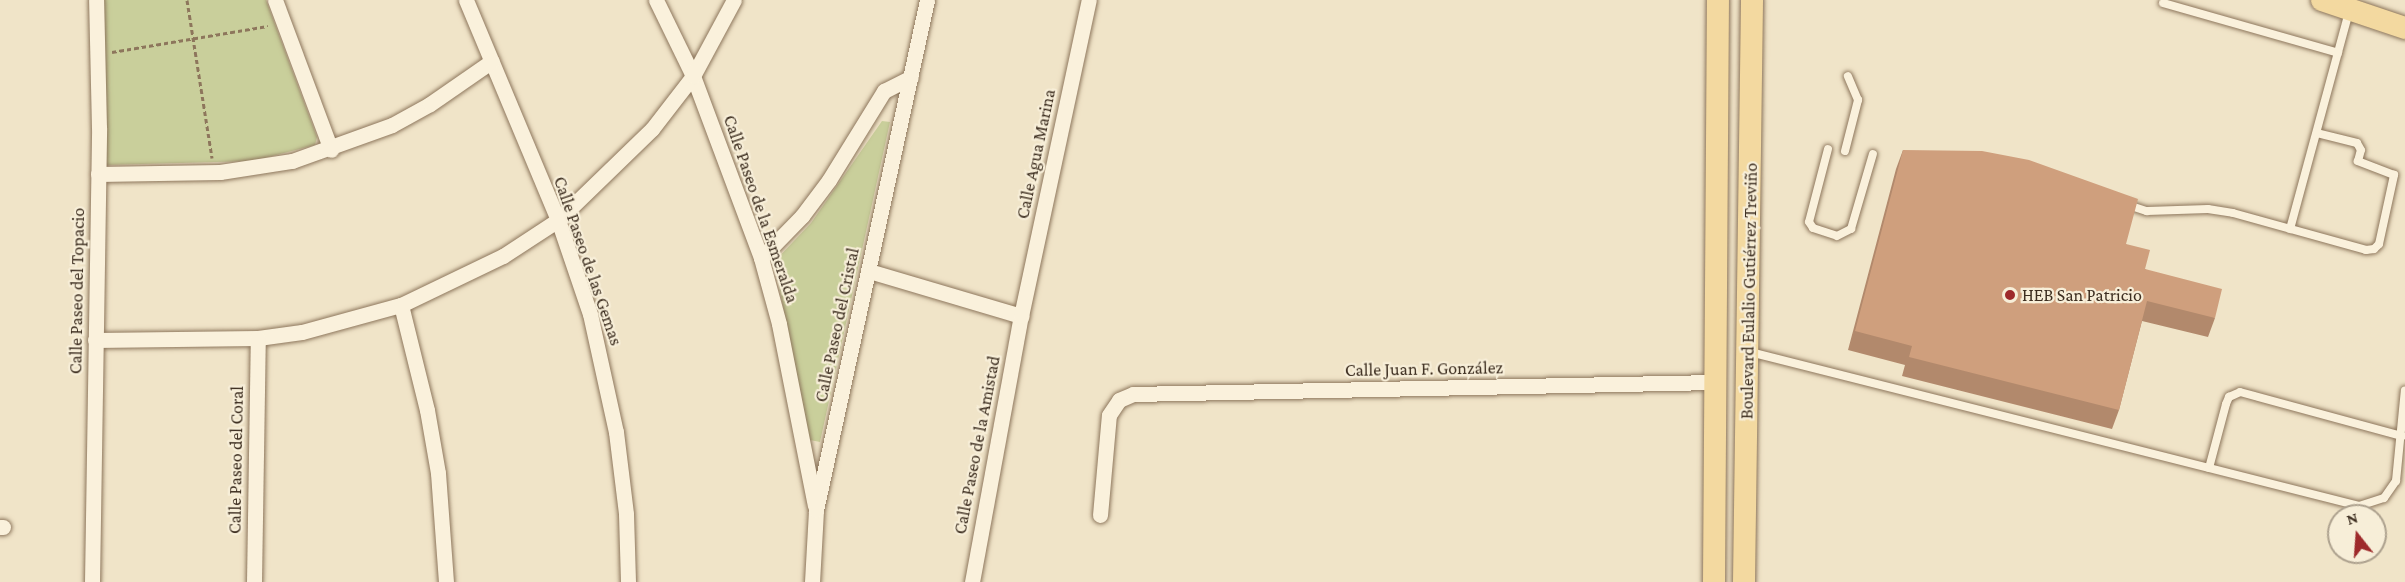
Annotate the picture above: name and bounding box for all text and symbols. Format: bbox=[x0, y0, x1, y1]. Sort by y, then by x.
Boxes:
street label: Calle Agua Marina bbox=[1012, 87, 1060, 221]
street label: Calle Paseo de la Esmeralda bbox=[719, 112, 803, 306]
street label: Boulevard Eulalio Gutiérrez Treviño bbox=[1736, 163, 1762, 419]
street label: Calle Paseo de las Gemas bbox=[549, 174, 627, 348]
street label: Calle Paseo del Topacio bbox=[65, 208, 89, 374]
street label: Calle Paseo del Cristal bbox=[810, 246, 864, 404]
place label: HEB San Patricio bbox=[2022, 284, 2142, 306]
marker: HEB San Patricio bbox=[2003, 288, 2017, 302]
street label: Calle Paseo de la Amistad bbox=[949, 354, 1005, 536]
street label: Calle Juan F. González bbox=[1345, 357, 1503, 381]
street label: Calle Paseo del Coral bbox=[224, 386, 248, 534]
north arrow bbox=[2327, 504, 2387, 564]
text: N bbox=[2344, 508, 2360, 528]

